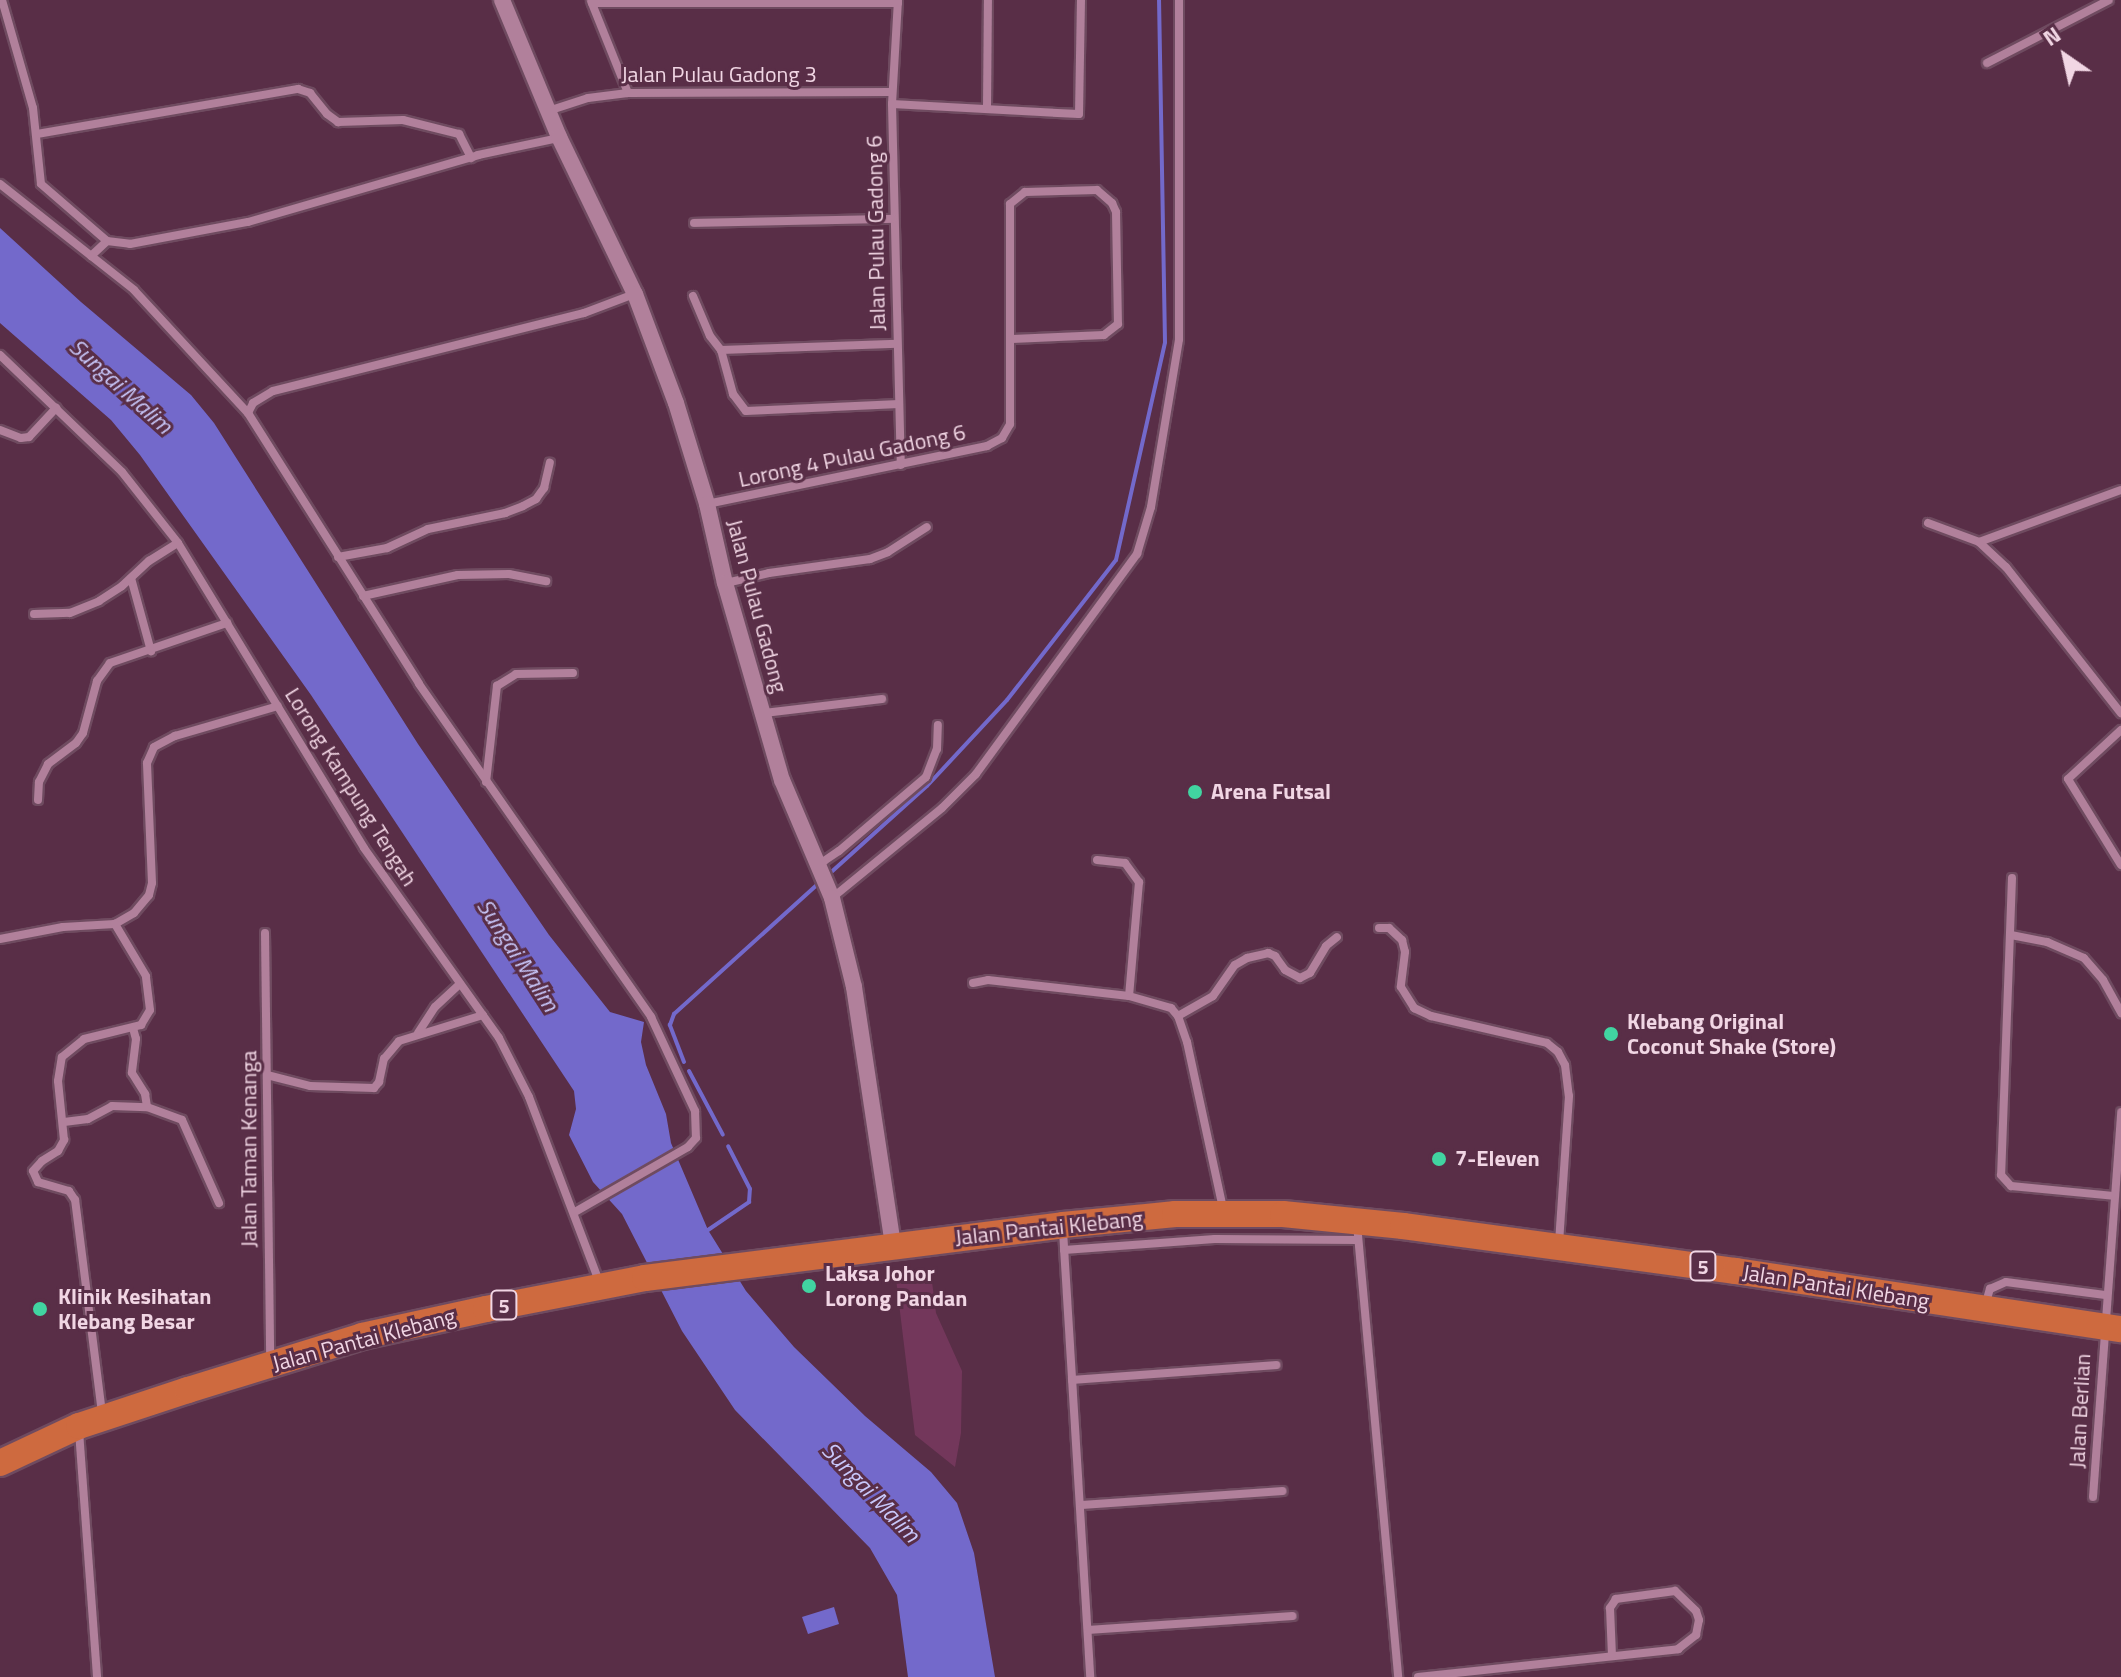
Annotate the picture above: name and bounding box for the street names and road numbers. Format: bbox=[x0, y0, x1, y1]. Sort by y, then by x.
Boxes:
street label: Jalan Pulau Gadong 3 bbox=[621, 62, 817, 88]
street label: Jalan Pulau Gadong 6 bbox=[861, 135, 891, 331]
street label: Lorong 4 Pulau Gadong 6 bbox=[736, 419, 968, 493]
street label: Jalan Pulau Gadong bbox=[721, 516, 793, 696]
street label: Lorong Kampung Tengah bbox=[279, 683, 423, 891]
street label: Jalan Taman Kenanga bbox=[236, 1050, 262, 1248]
street label: Jalan Pantai Klebang bbox=[954, 1205, 1144, 1251]
road number: 5 bbox=[1689, 1250, 1717, 1282]
street label: Jalan Pantai Klebang bbox=[1741, 1259, 1931, 1315]
road number: 5 bbox=[490, 1289, 518, 1321]
street label: Jalan Pantai Klebang bbox=[269, 1303, 459, 1377]
street label: Jalan Berlian bbox=[2064, 1353, 2096, 1469]

